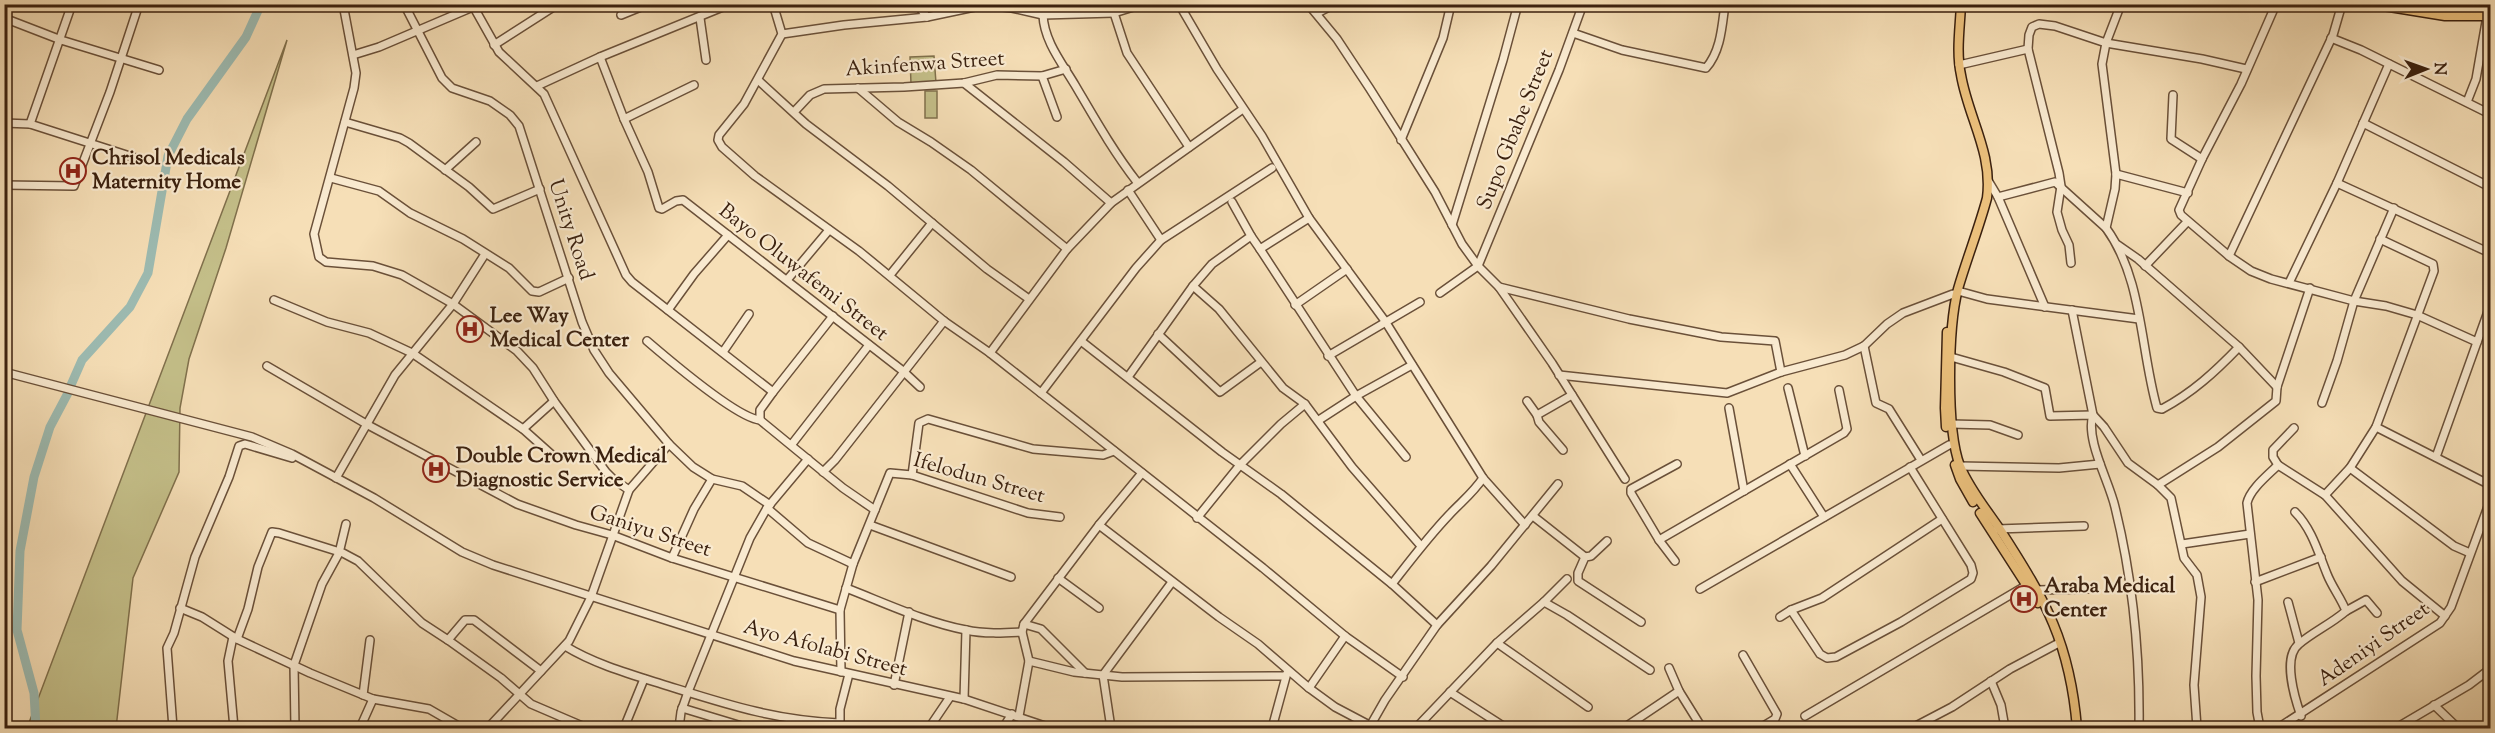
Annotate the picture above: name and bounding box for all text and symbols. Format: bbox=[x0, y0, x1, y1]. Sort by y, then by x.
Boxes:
north arrow bbox=[2396, 39, 2456, 99]
street label: Akinfenwa Street bbox=[844, 44, 1006, 86]
street label: Supo Gbabe Street bbox=[1470, 45, 1562, 215]
text: N bbox=[2427, 62, 2450, 76]
place label: Chrisol Medicals Maternity Home bbox=[92, 144, 245, 198]
hospital icon: Chrisol Medicals Maternity Home bbox=[58, 156, 88, 186]
street label: Unity Road bbox=[540, 176, 600, 285]
street label: Bayo Oluwafemi Street bbox=[712, 197, 894, 349]
place label: Lee Way Medical Center bbox=[490, 302, 629, 356]
hospital icon: Lee Way Medical Center bbox=[455, 314, 485, 344]
place label: Double Crown Medical Diagnostic Service bbox=[456, 442, 667, 496]
street label: Ifelodun Street bbox=[910, 446, 1048, 512]
hospital icon: Double Crown Medical Diagnostic Service bbox=[421, 454, 451, 484]
street label: Ganiyu Street bbox=[585, 498, 715, 566]
place label: Araba Medical Center bbox=[2044, 572, 2175, 626]
hospital icon: Araba Medical Center bbox=[2009, 584, 2039, 614]
street label: Adeniyi Street bbox=[2312, 595, 2436, 695]
street label: Ayo Afolabi Street bbox=[740, 613, 910, 685]

